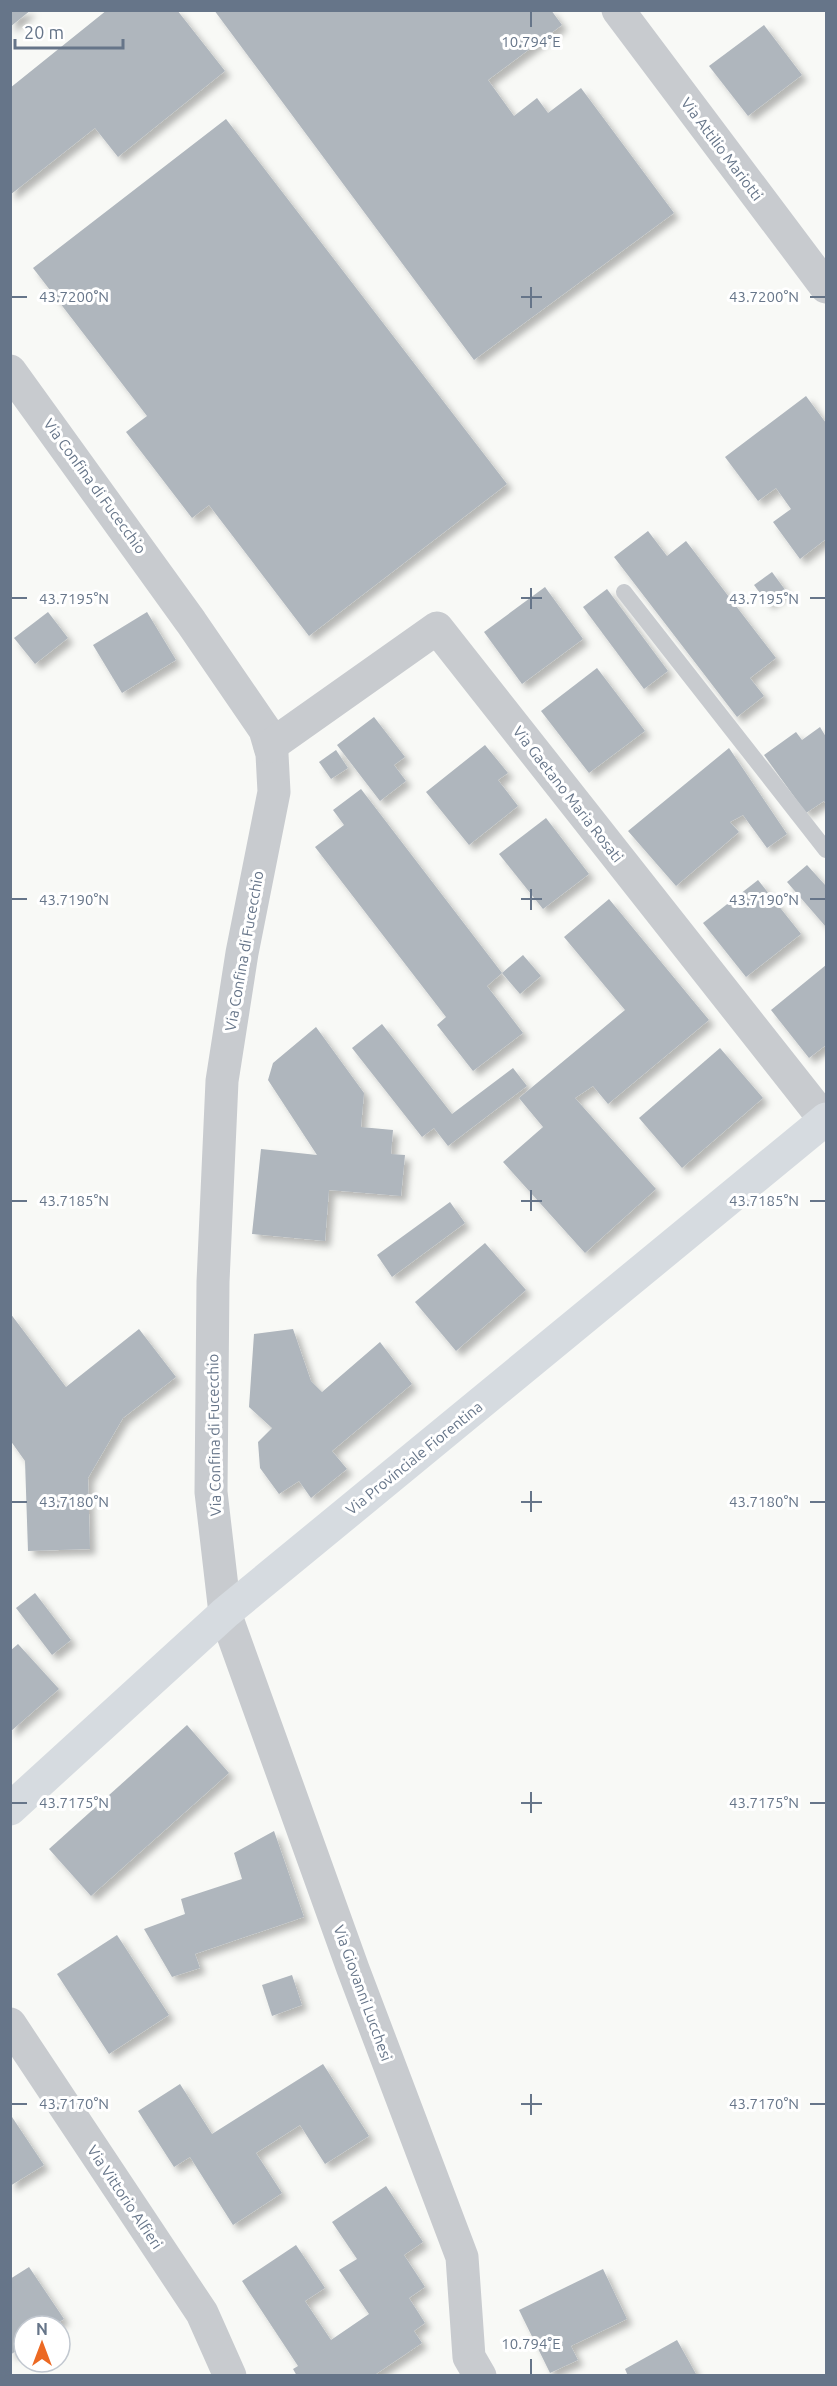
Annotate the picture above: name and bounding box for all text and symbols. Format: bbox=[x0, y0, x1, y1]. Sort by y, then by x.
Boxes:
scale bar bbox=[15, 12, 123, 50]
text: 20 m bbox=[24, 22, 64, 42]
text: 10.794°E bbox=[501, 33, 561, 50]
street label: Via Attilio Mariotti bbox=[678, 94, 766, 204]
text: 43.7200°N bbox=[39, 288, 109, 305]
text: 43.7200°N bbox=[729, 288, 799, 305]
street label: Via Confina di Fucecchio bbox=[40, 415, 150, 557]
text: 43.7195°N bbox=[39, 590, 109, 607]
text: 43.7195°N bbox=[729, 590, 799, 607]
street label: Via Gaetano Maria Rosati bbox=[510, 723, 626, 865]
street label: Via Confina di Fucecchio bbox=[222, 869, 266, 1033]
text: 43.7190°N bbox=[39, 891, 109, 908]
text: 43.7190°N bbox=[729, 891, 799, 908]
text: 43.7185°N bbox=[39, 1192, 109, 1209]
text: 43.7185°N bbox=[729, 1192, 799, 1209]
street label: Via Confina di Fucecchio bbox=[204, 1354, 224, 1516]
street label: Via Provinciale Fiorentina bbox=[342, 1398, 486, 1518]
text: 43.7180°N bbox=[39, 1493, 109, 1510]
text: 43.7180°N bbox=[729, 1493, 799, 1510]
text: 43.7175°N bbox=[39, 1794, 109, 1811]
text: 43.7175°N bbox=[729, 1794, 799, 1811]
street label: Via Giovanni Lucchesi bbox=[330, 1923, 396, 2063]
text: 43.7170°N bbox=[39, 2095, 109, 2112]
text: 43.7170°N bbox=[729, 2095, 799, 2112]
street label: Via Vittorio Alfieri bbox=[84, 2142, 166, 2252]
north arrow bbox=[12, 2314, 72, 2374]
text: N bbox=[36, 2320, 48, 2338]
text: 10.794°E bbox=[501, 2335, 561, 2352]

